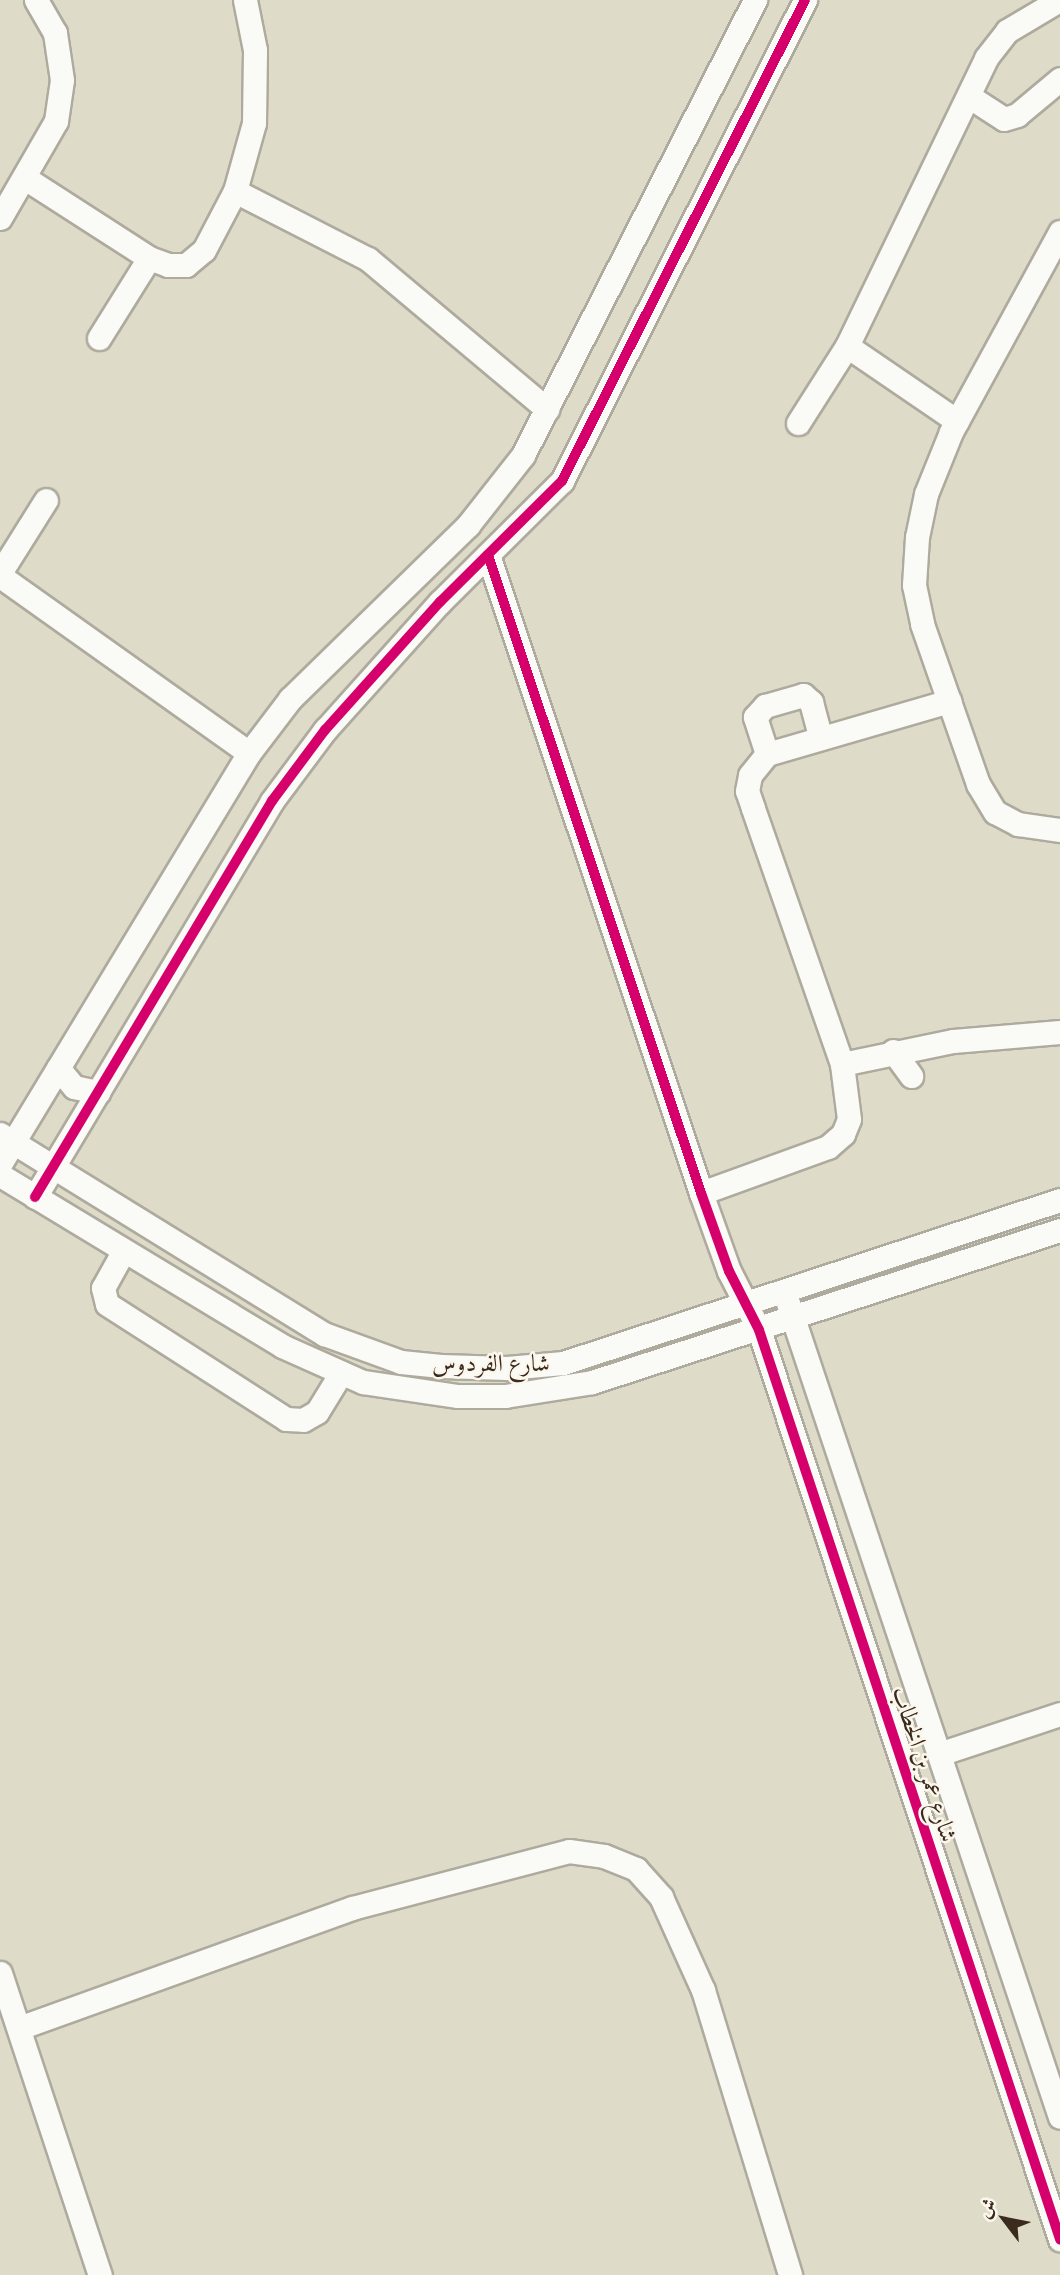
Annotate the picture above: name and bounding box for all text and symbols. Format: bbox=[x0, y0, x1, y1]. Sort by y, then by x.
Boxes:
street label: شارع الفردوس bbox=[432, 1349, 550, 1377]
street label: شارع عمر بن الخطاب bbox=[886, 1683, 964, 1845]
north arrow bbox=[969, 2184, 1039, 2254]
text: ش bbox=[969, 2192, 1003, 2223]

